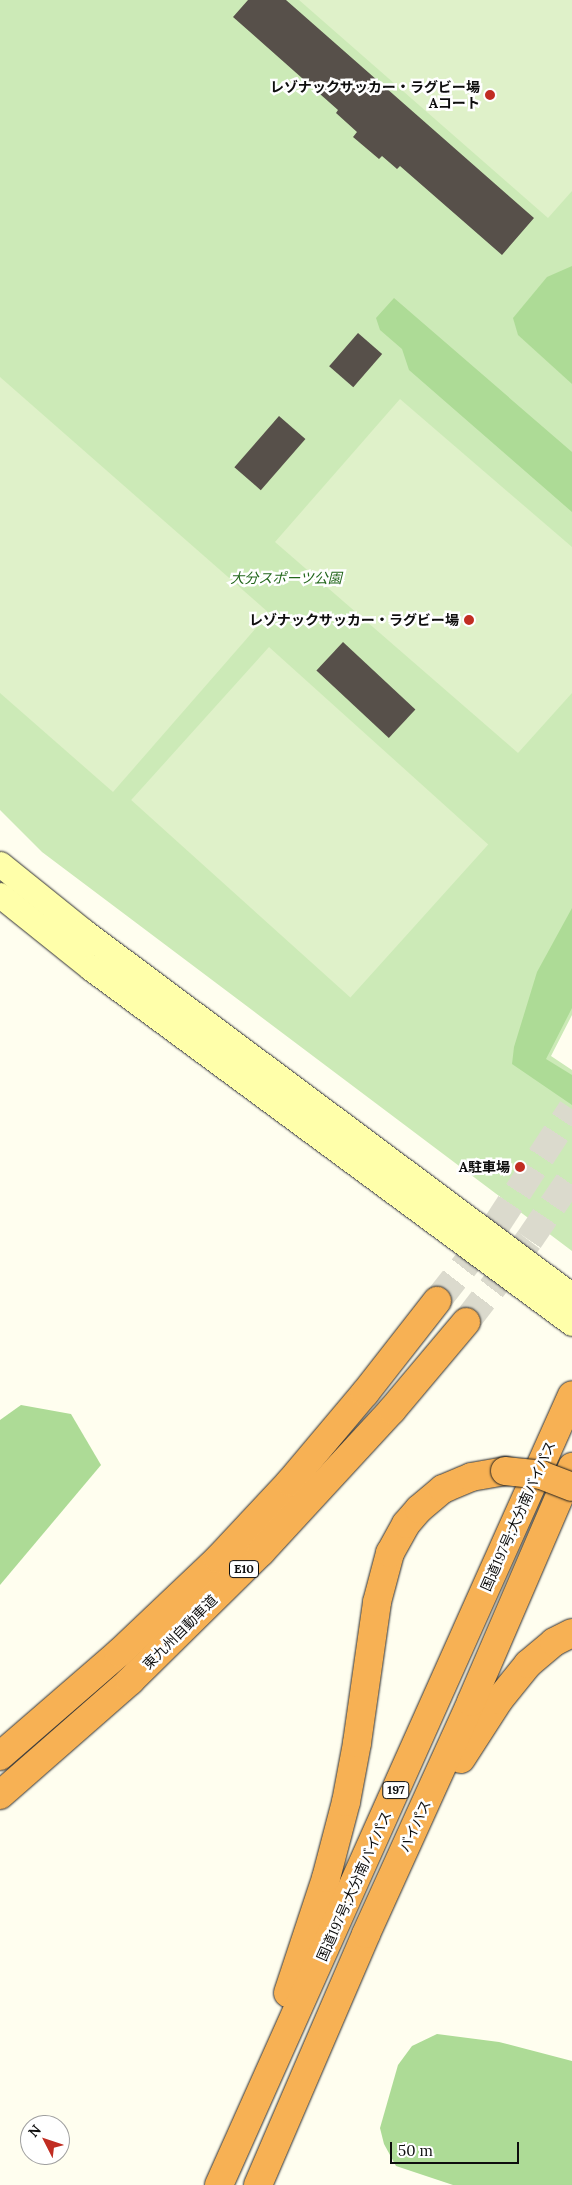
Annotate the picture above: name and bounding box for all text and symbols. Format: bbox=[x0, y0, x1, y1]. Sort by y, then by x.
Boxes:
place label: レゾナックサッカー・ラグビー場 Aコート bbox=[270, 79, 480, 111]
marker: レゾナックサッカー・ラグビー場 Aコート bbox=[484, 89, 496, 101]
park label: 大分スポーツ公園 bbox=[230, 570, 342, 586]
place label: レゾナックサッカー・ラグビー場 bbox=[249, 612, 459, 628]
marker: レゾナックサッカー・ラグビー場 bbox=[463, 614, 475, 626]
place label: A駐車場 bbox=[459, 1159, 510, 1175]
marker: A駐車場 bbox=[514, 1161, 526, 1173]
street label: 国道197号;大分南バイパス bbox=[477, 1438, 559, 1594]
road number: E10 bbox=[229, 1560, 259, 1578]
street label: 東九州自動車道 bbox=[139, 1591, 221, 1673]
road number: 197 bbox=[382, 1780, 410, 1800]
street label: バイパス bbox=[396, 1797, 434, 1855]
street label: 国道197号;大分南バイパス bbox=[313, 1808, 395, 1964]
north arrow bbox=[20, 2115, 70, 2165]
text: N bbox=[24, 2121, 45, 2141]
scale bar bbox=[392, 2132, 521, 2164]
text: 50 m bbox=[398, 2141, 433, 2160]

